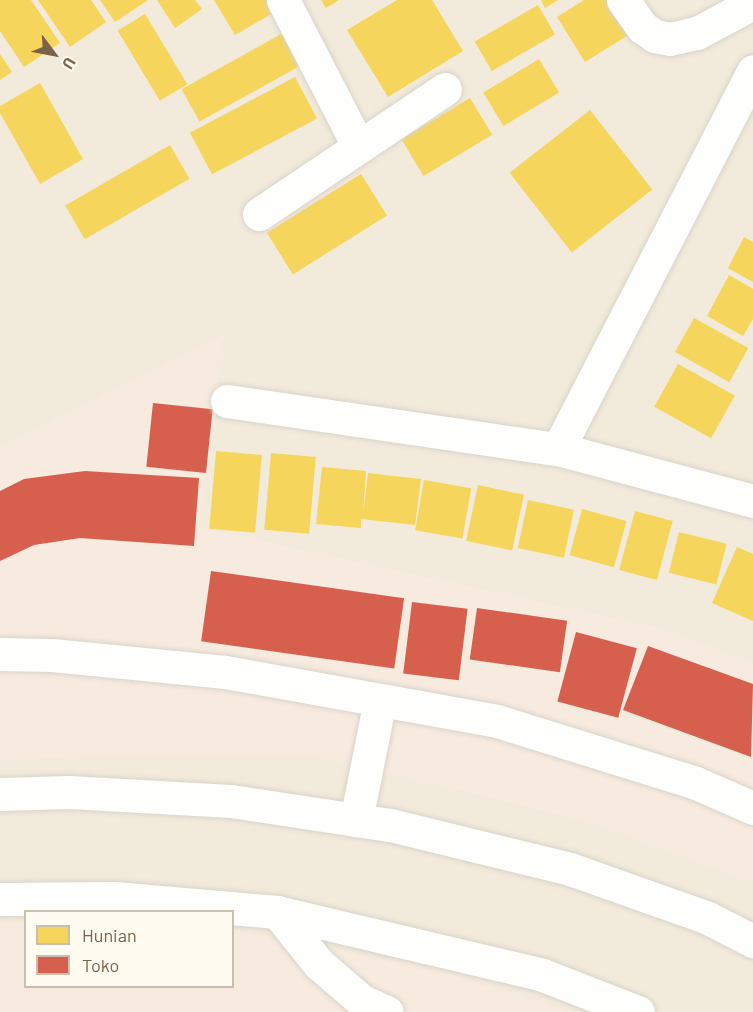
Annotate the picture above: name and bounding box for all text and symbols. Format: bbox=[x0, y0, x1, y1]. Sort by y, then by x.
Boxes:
north arrow bbox=[24, 24, 84, 84]
text: U bbox=[59, 54, 80, 73]
legend bbox=[24, 910, 234, 988]
text: Hunian bbox=[82, 924, 137, 946]
text: Toko bbox=[82, 954, 119, 976]

